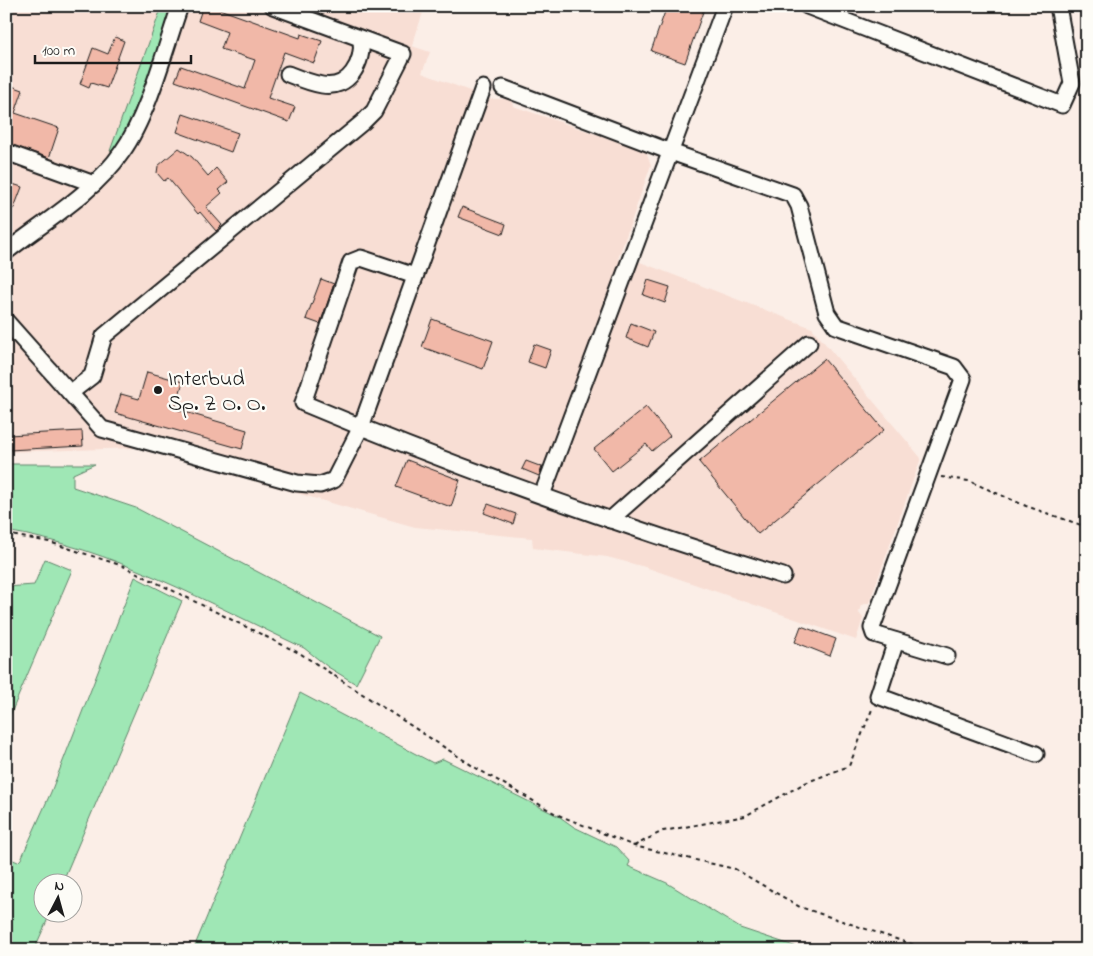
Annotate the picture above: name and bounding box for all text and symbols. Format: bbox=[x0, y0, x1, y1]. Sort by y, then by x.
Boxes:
scale bar bbox=[35, 32, 191, 64]
text: 100 m bbox=[42, 40, 75, 62]
place label: Interbud Sp. Z O. O. bbox=[168, 364, 265, 421]
marker: Interbud Sp. Z O. O. bbox=[152, 384, 164, 396]
north arrow bbox=[32, 874, 82, 924]
text: N bbox=[53, 876, 65, 897]

